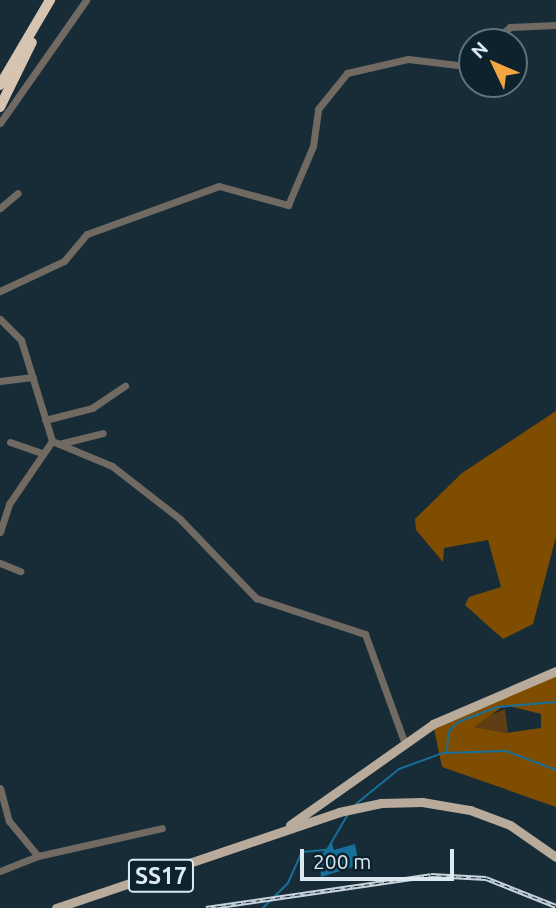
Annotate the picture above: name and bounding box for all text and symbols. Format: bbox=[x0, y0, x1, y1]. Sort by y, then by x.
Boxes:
north arrow bbox=[458, 28, 528, 98]
text: N bbox=[466, 37, 492, 63]
scale bar bbox=[304, 834, 458, 878]
text: 200 m bbox=[313, 849, 371, 873]
road number: SS17 bbox=[128, 856, 194, 896]

